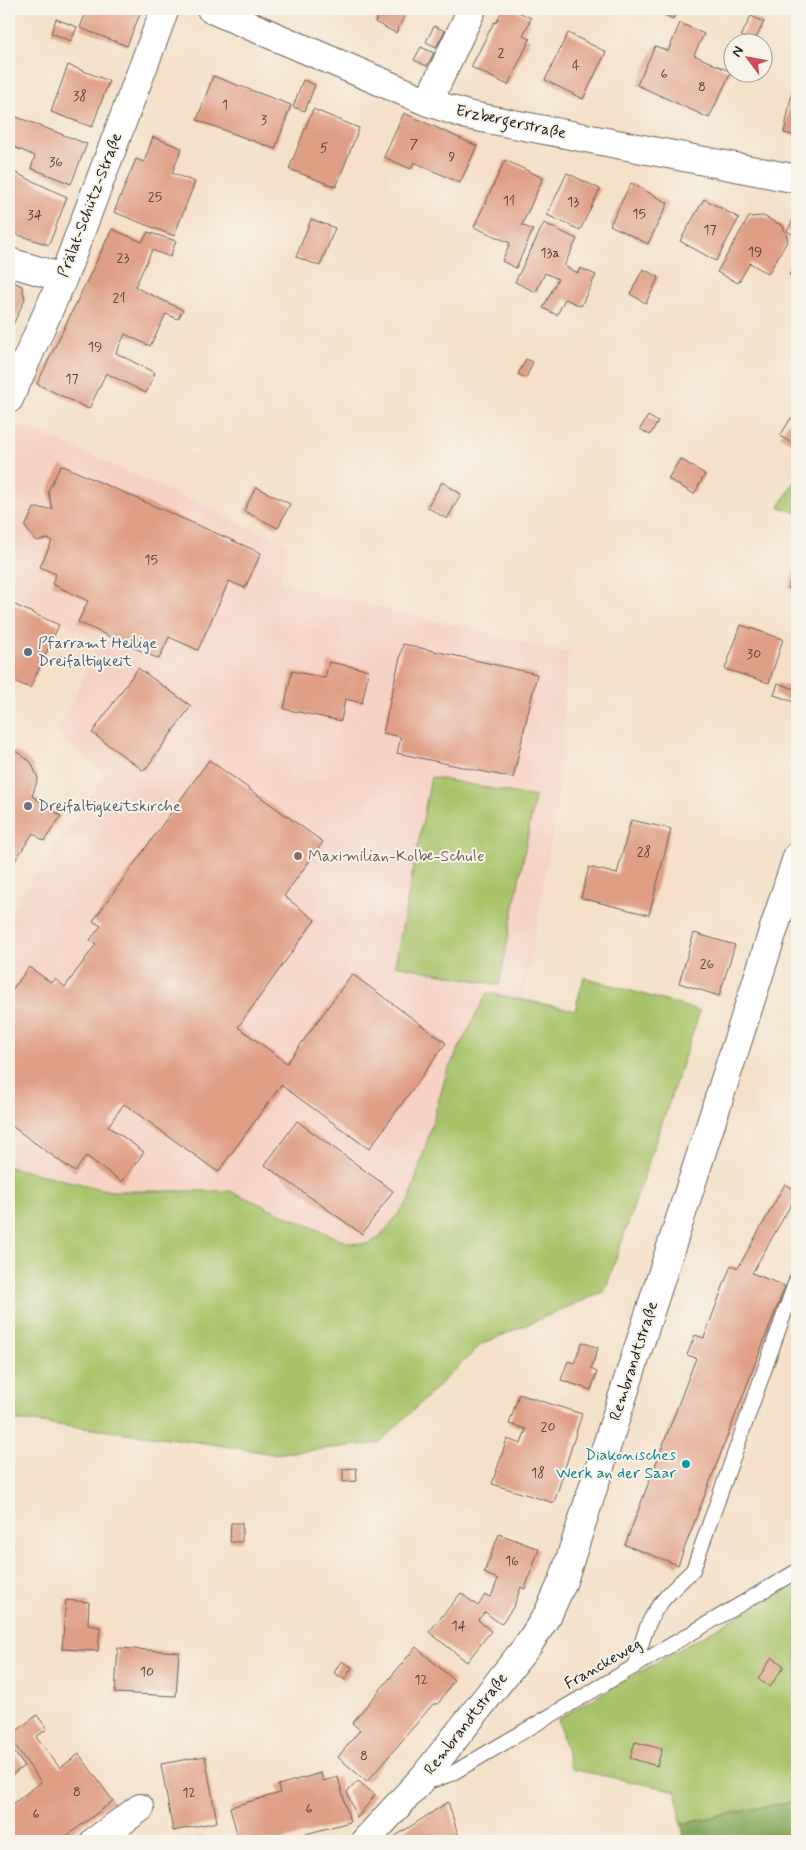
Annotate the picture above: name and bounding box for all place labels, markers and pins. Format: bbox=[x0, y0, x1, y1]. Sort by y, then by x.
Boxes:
place label: Pfarramt Heilige Dreifaltigkeit bbox=[38, 633, 157, 672]
marker: Pfarramt Heilige Dreifaltigkeit bbox=[22, 646, 34, 658]
place label: Dreifaltigkeitskirche bbox=[38, 796, 181, 817]
marker: Dreifaltigkeitskirche bbox=[22, 800, 34, 812]
place label: Maximilian-Kolbe-Schule bbox=[308, 846, 484, 867]
marker: Maximilian-Kolbe-Schule bbox=[292, 850, 304, 862]
place label: Diakonisches Werk an der Saar bbox=[556, 1445, 676, 1484]
marker: Diakonisches Werk an der Saar bbox=[680, 1458, 692, 1470]

